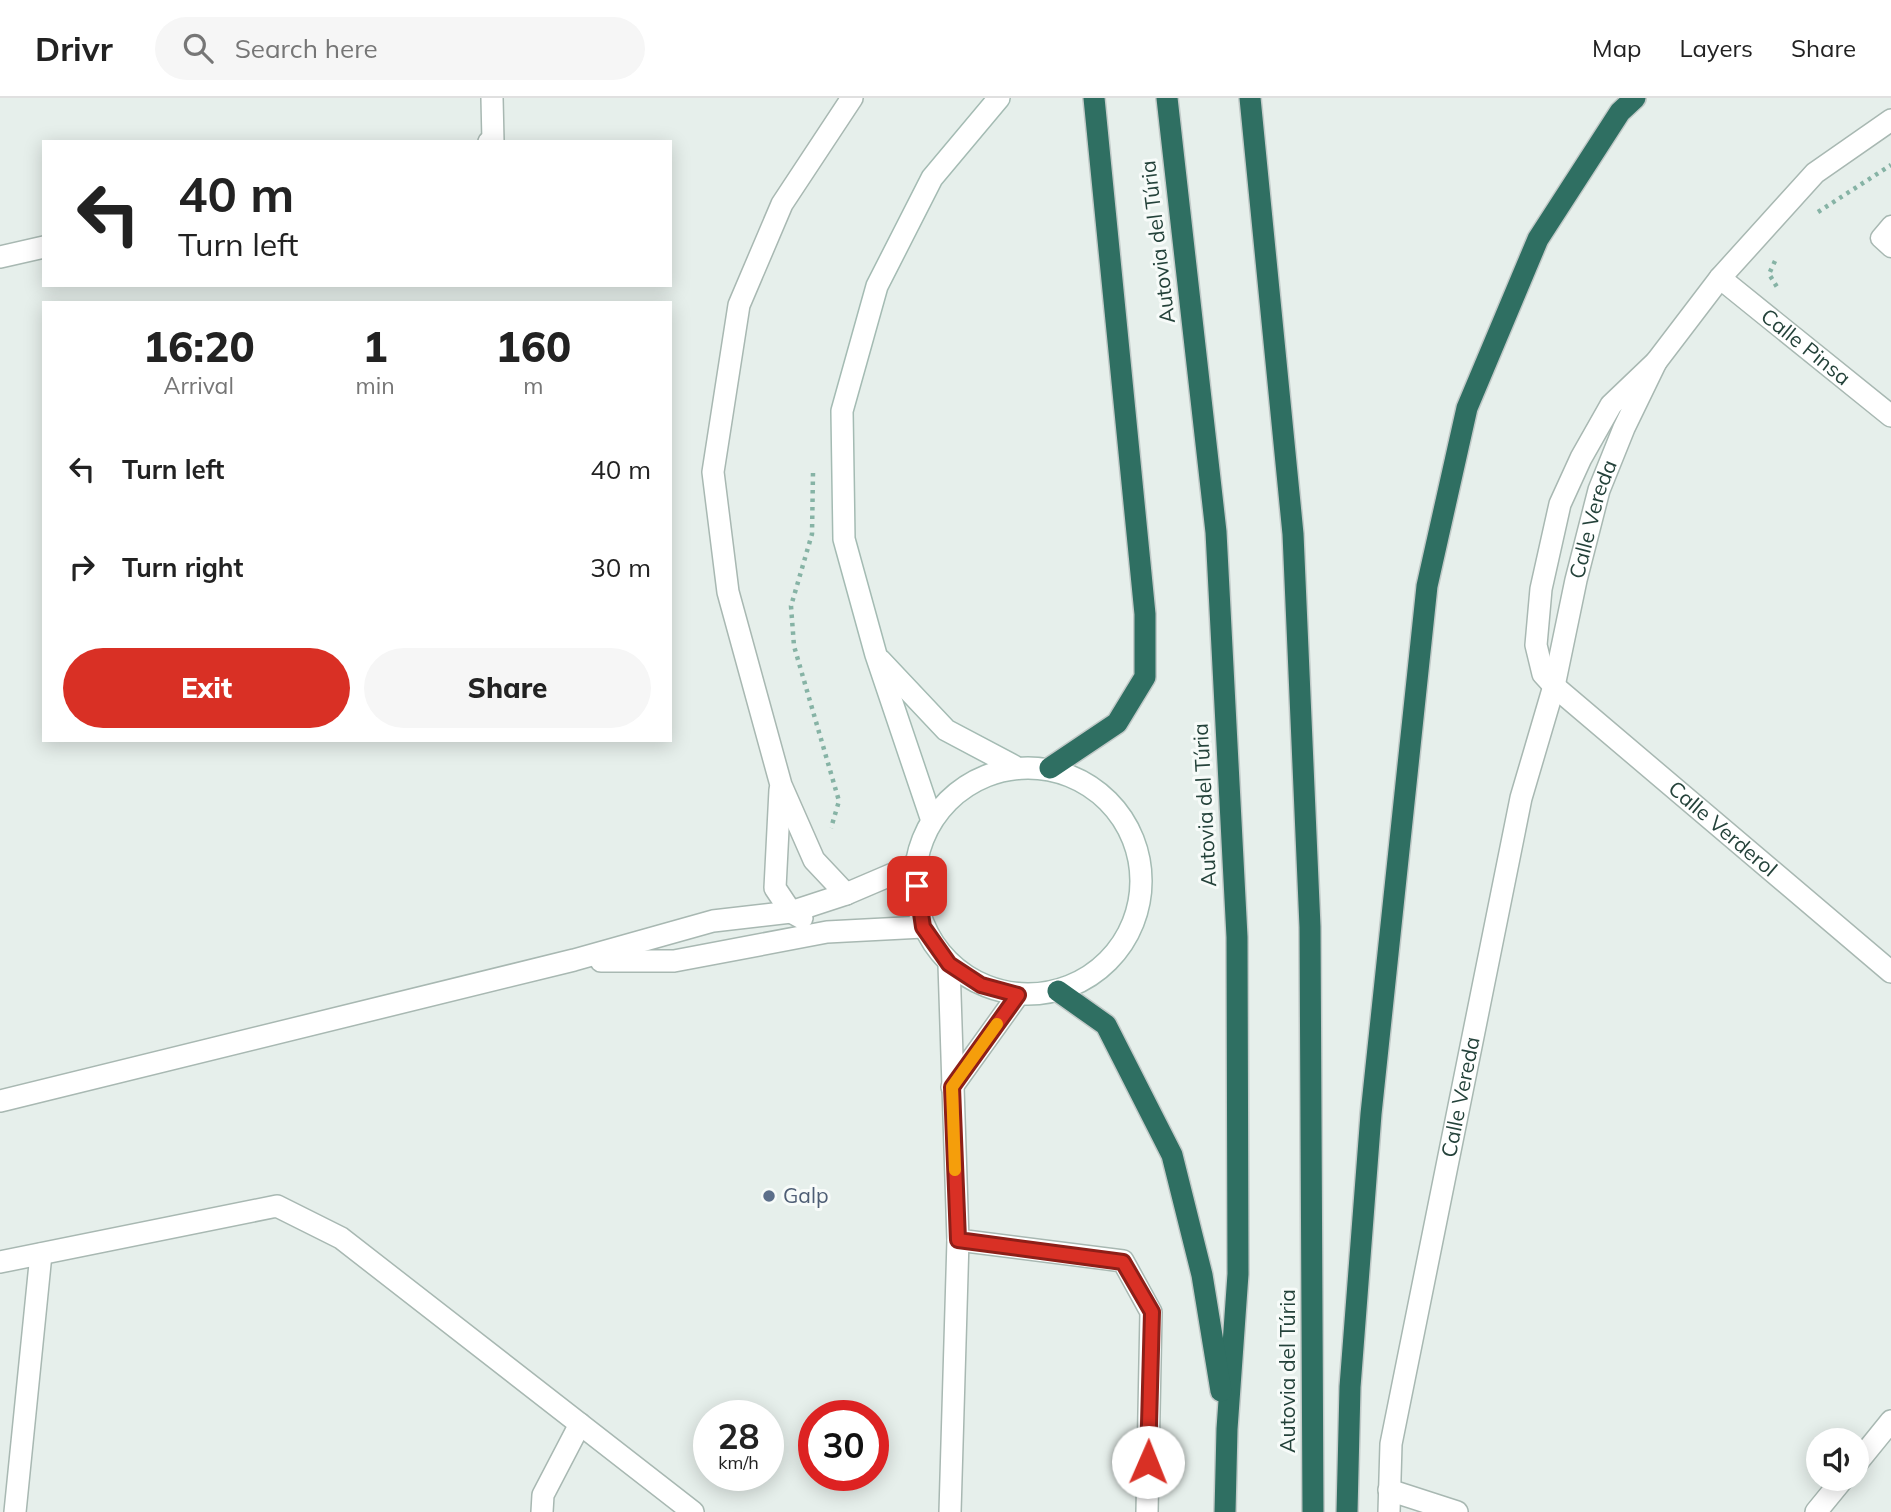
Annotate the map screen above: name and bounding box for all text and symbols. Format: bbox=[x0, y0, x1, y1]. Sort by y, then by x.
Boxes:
search box bbox=[155, 17, 645, 80]
text: Drivr bbox=[35, 28, 113, 69]
icon: search bbox=[179, 29, 217, 67]
text: Search here bbox=[235, 32, 378, 65]
text: Map bbox=[1592, 33, 1641, 63]
text: Layers bbox=[1679, 33, 1753, 63]
text: Share bbox=[1791, 33, 1856, 63]
street label: Autovia del Túria bbox=[1134, 159, 1180, 325]
text: 40 m bbox=[178, 163, 294, 224]
icon: left bbox=[63, 168, 154, 259]
text: Turn left bbox=[178, 224, 298, 264]
street label: Calle Pinsa bbox=[1756, 302, 1856, 390]
text: 16:20 bbox=[143, 320, 255, 373]
text: 1 bbox=[362, 320, 388, 373]
text: 160 bbox=[496, 320, 571, 373]
text: Arrival bbox=[164, 371, 234, 400]
text: min bbox=[355, 371, 395, 400]
text: m bbox=[523, 371, 543, 400]
icon: left bbox=[63, 450, 101, 488]
text: Turn left bbox=[122, 453, 224, 486]
text: 40 m bbox=[590, 453, 651, 486]
street label: Calle Vereda bbox=[1563, 456, 1622, 581]
icon: right bbox=[63, 548, 101, 586]
text: Turn right bbox=[122, 551, 243, 584]
text: 30 m bbox=[590, 551, 651, 584]
button: Exit bbox=[63, 648, 350, 728]
button: Share bbox=[364, 648, 651, 728]
street label: Autovia del Túria bbox=[1187, 723, 1221, 888]
street label: Calle Verderol bbox=[1663, 775, 1783, 882]
pin bbox=[887, 856, 947, 916]
icon: arrive bbox=[898, 867, 936, 905]
street label: Calle Vereda bbox=[1435, 1034, 1485, 1159]
place label: Galp bbox=[783, 1182, 829, 1208]
marker: Galp bbox=[761, 1188, 777, 1204]
street label: Autovia del Túria bbox=[1274, 1289, 1300, 1453]
speed limit sign: 30 bbox=[798, 1400, 889, 1491]
text: 28 bbox=[717, 1414, 760, 1458]
position arrow bbox=[1111, 1425, 1185, 1499]
map controls bbox=[1806, 1428, 1869, 1491]
button: sound bbox=[1806, 1428, 1869, 1491]
text: km/h bbox=[718, 1451, 759, 1474]

